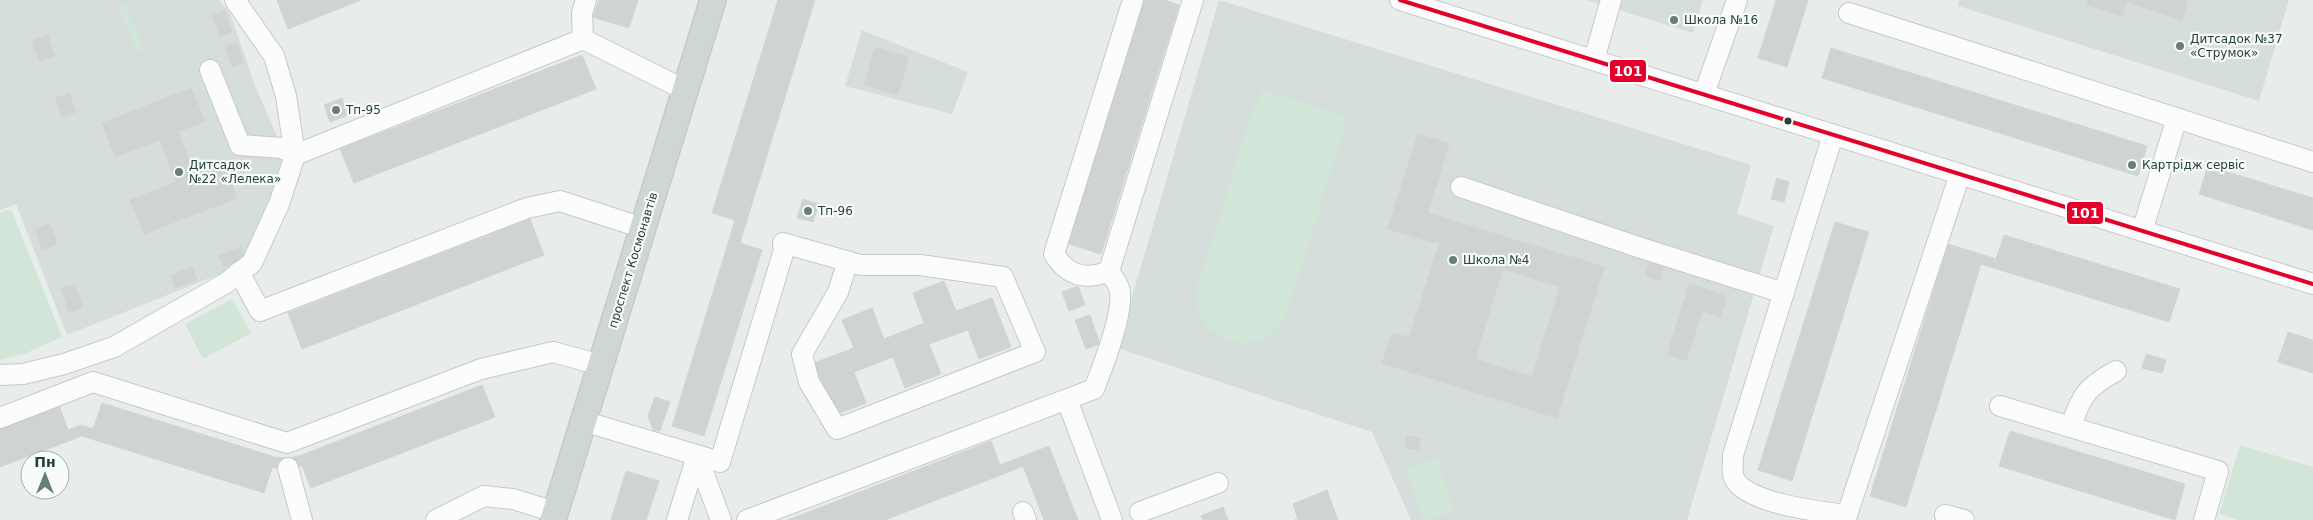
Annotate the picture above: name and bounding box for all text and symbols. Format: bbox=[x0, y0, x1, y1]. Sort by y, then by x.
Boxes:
place label: Школа №16 bbox=[1684, 13, 1758, 27]
marker: Школа №16 bbox=[1668, 14, 1680, 26]
place label: Дитсадок №37 «Струмок» bbox=[2190, 32, 2283, 60]
marker: Дитсадок №37 «Струмок» bbox=[2174, 40, 2186, 52]
line badge: 101 bbox=[1609, 59, 1647, 83]
text: 101 bbox=[1613, 63, 1643, 79]
place label: Тп-95 bbox=[345, 103, 381, 117]
marker: Тп-95 bbox=[330, 104, 342, 116]
unlabelled marker bbox=[1783, 116, 1793, 126]
place label: Дитсадок №22 «Лелека» bbox=[189, 158, 281, 186]
place label: Картрiдж сервiс bbox=[2142, 158, 2245, 172]
marker: Картрiдж сервiс bbox=[2126, 159, 2138, 171]
marker: Дитсадок №22 «Лелека» bbox=[173, 166, 185, 178]
street label: проспект Космонавтів bbox=[606, 190, 660, 330]
line badge: 101 bbox=[2066, 201, 2104, 225]
place label: Тп-96 bbox=[817, 204, 853, 218]
marker: Тп-96 bbox=[802, 205, 814, 217]
text: 101 bbox=[2070, 205, 2100, 221]
place label: Школа №4 bbox=[1463, 253, 1529, 267]
marker: Школа №4 bbox=[1447, 254, 1459, 266]
north arrow bbox=[20, 450, 70, 500]
text: Пн bbox=[34, 454, 56, 470]

